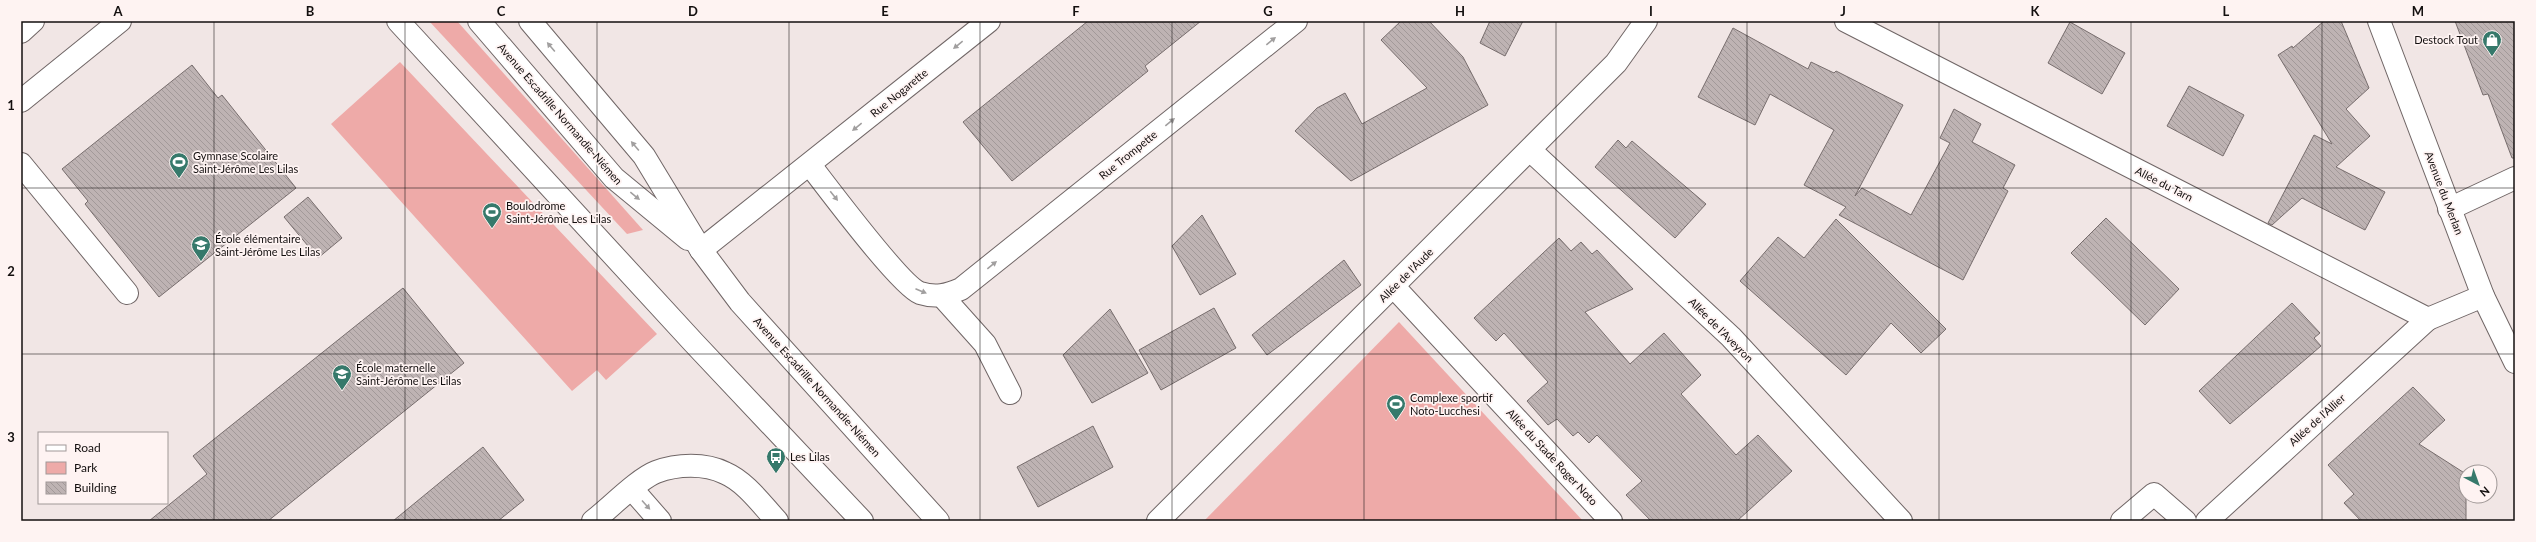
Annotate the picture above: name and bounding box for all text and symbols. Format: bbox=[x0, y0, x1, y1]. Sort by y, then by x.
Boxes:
text: A bbox=[112, 3, 123, 19]
text: B bbox=[306, 3, 315, 19]
text: C bbox=[497, 3, 506, 19]
text: D bbox=[688, 3, 698, 19]
text: E bbox=[881, 3, 889, 19]
text: F bbox=[1072, 3, 1080, 19]
text: G bbox=[1263, 3, 1273, 19]
text: H bbox=[1455, 3, 1465, 19]
text: I bbox=[1649, 3, 1653, 19]
text: J bbox=[1840, 3, 1846, 19]
text: K bbox=[2031, 3, 2041, 19]
text: L bbox=[2223, 3, 2230, 19]
text: M bbox=[2412, 3, 2424, 19]
shop icon: Destock Tout bbox=[2481, 29, 2503, 57]
place label: Destock Tout bbox=[2414, 33, 2478, 46]
one-way arrow bbox=[1266, 36, 1277, 45]
street label: Avenue Escadrille Normandie-Niémen bbox=[495, 40, 625, 187]
one-way arrow bbox=[547, 41, 556, 52]
one-way arrow bbox=[953, 41, 964, 50]
street label: Rue Nogarette bbox=[867, 65, 930, 120]
text: 1 bbox=[7, 97, 15, 113]
one-way arrow bbox=[1164, 118, 1175, 126]
one-way arrow bbox=[851, 122, 862, 131]
street label: Rue Trompette bbox=[1096, 127, 1159, 182]
one-way arrow bbox=[631, 141, 640, 151]
place label: Gymnase Scolaire Saint-Jérôme Les Lilas bbox=[193, 149, 298, 175]
street label: Avenue du Merlan bbox=[2423, 149, 2466, 236]
sports icon: Gymnase Scolaire Saint-Jérôme Les Lilas bbox=[168, 151, 190, 179]
street label: Allée du Tarn bbox=[2133, 164, 2195, 204]
one-way arrow bbox=[830, 190, 839, 201]
one-way arrow bbox=[630, 191, 641, 200]
place label: Boulodrome Saint-Jérôme Les Lilas bbox=[506, 199, 611, 225]
sports icon: Boulodrome Saint-Jérôme Les Lilas bbox=[481, 201, 503, 229]
place label: École élémentaire Saint-Jérôme Les Lilas bbox=[215, 232, 320, 258]
school or university icon: École élémentaire Saint-Jérôme Les Lilas bbox=[190, 234, 212, 262]
street label: Allée de l'Aude bbox=[1376, 245, 1436, 305]
one-way arrow bbox=[986, 260, 997, 269]
text: 2 bbox=[7, 263, 15, 279]
one-way arrow bbox=[915, 289, 927, 295]
street label: Allée de l'Aveyron bbox=[1686, 295, 1756, 365]
street label: Avenue Escadrille Normandie-Niémen bbox=[751, 314, 883, 459]
place label: École maternelle Saint-Jérôme Les Lilas bbox=[356, 361, 461, 387]
school or university icon: École maternelle Saint-Jérôme Les Lilas bbox=[331, 363, 353, 391]
place label: Complexe sportif Noto-Lucchesi bbox=[1410, 391, 1493, 417]
street label: Allée de l'Allier bbox=[2286, 391, 2347, 448]
sports icon: Complexe sportif Noto-Lucchesi bbox=[1385, 393, 1407, 421]
street label: Allée du Stade Roger Noto bbox=[1504, 406, 1601, 508]
text: 3 bbox=[7, 429, 15, 445]
legend bbox=[38, 432, 168, 504]
text: Road bbox=[74, 440, 101, 455]
bus stop icon: Les Lilas bbox=[765, 446, 787, 474]
place label: Les Lilas bbox=[790, 450, 830, 463]
text: Park bbox=[74, 460, 98, 475]
north arrow bbox=[2458, 464, 2498, 504]
text: Building bbox=[74, 480, 117, 495]
text: N bbox=[2477, 484, 2492, 500]
one-way arrow bbox=[642, 500, 651, 510]

